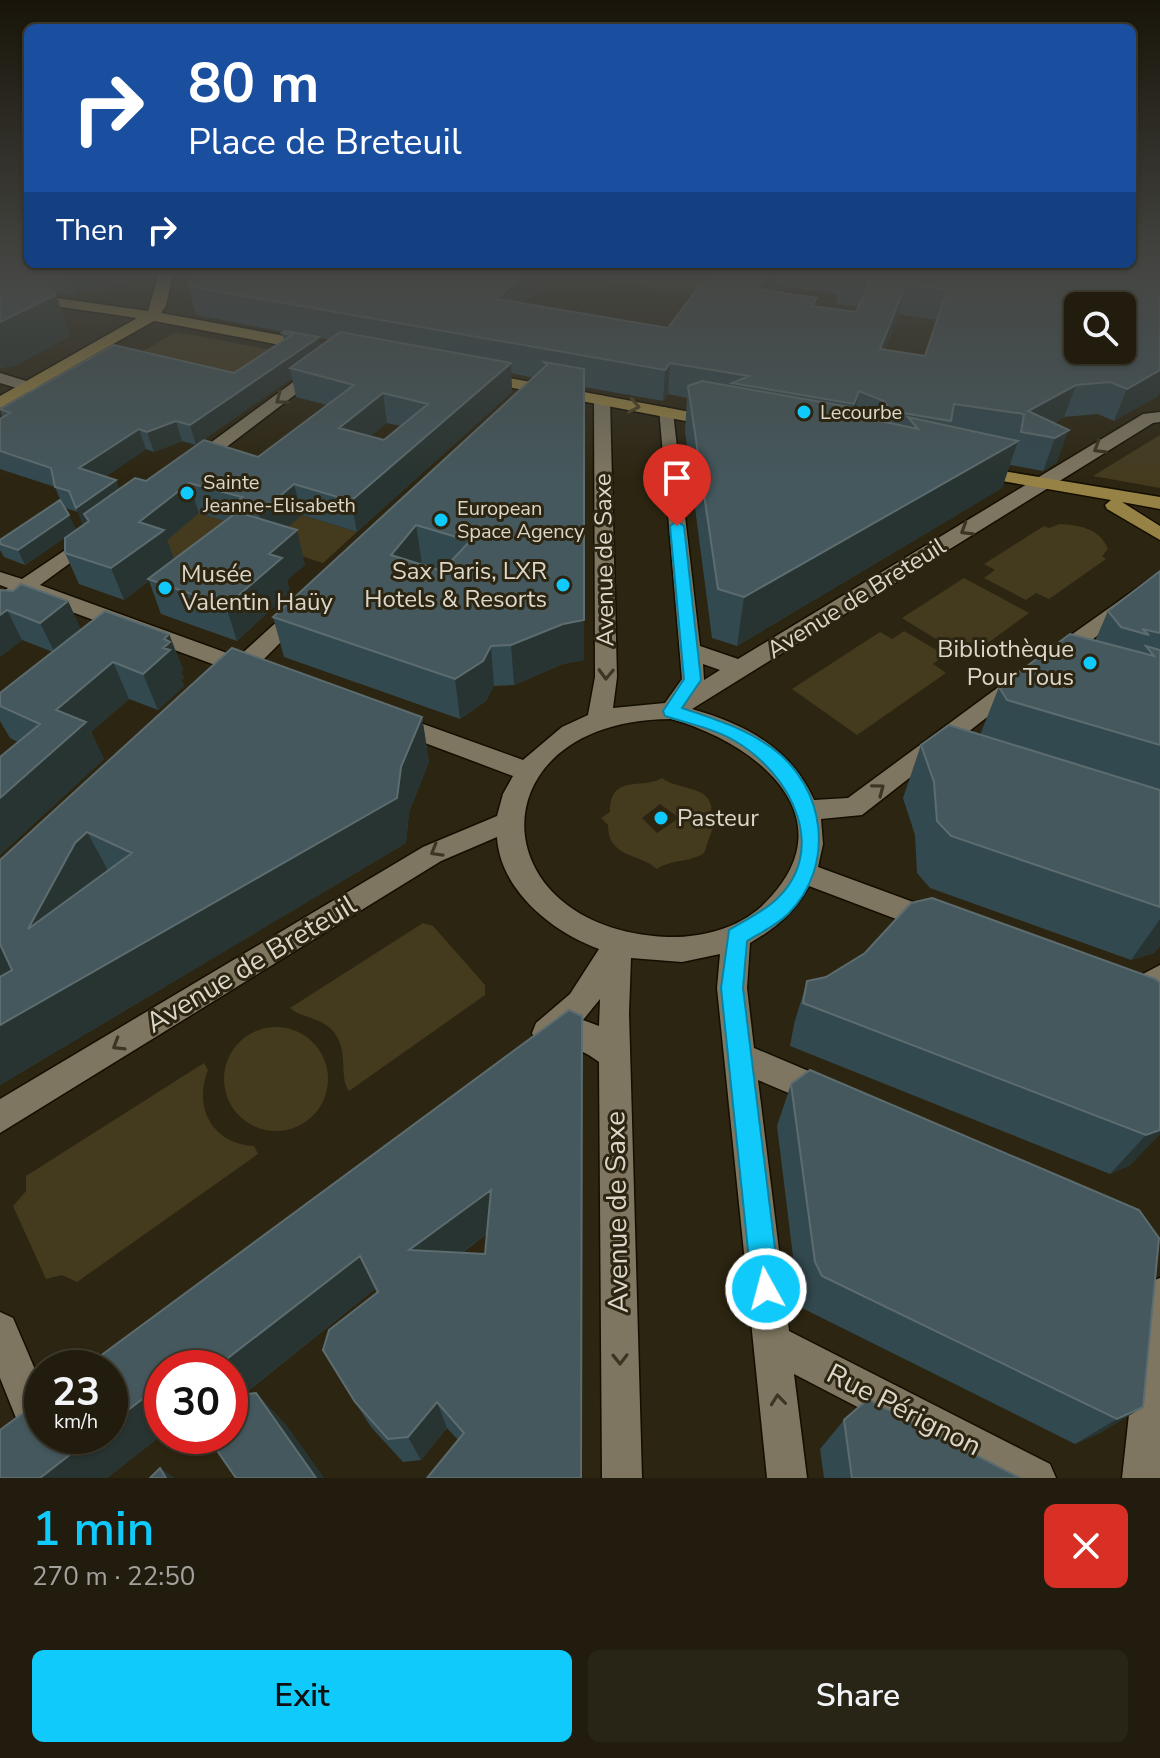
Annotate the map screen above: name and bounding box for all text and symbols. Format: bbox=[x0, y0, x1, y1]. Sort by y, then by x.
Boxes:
text: 80 m bbox=[188, 45, 319, 122]
icon: right bbox=[56, 56, 160, 160]
text: Place de Breteuil bbox=[188, 118, 462, 167]
icon: right bbox=[140, 208, 184, 252]
text: Then bbox=[56, 210, 124, 251]
map controls bbox=[1064, 292, 1136, 364]
button: search bbox=[1064, 292, 1136, 364]
one-way arrow bbox=[275, 390, 290, 404]
one-way arrow bbox=[627, 397, 640, 414]
place label: Lecourbe bbox=[820, 399, 902, 426]
marker: Lecourbe bbox=[795, 403, 813, 421]
one-way arrow bbox=[1093, 438, 1108, 454]
pin bbox=[643, 444, 711, 526]
icon: arrive bbox=[655, 456, 699, 500]
place label: Sainte Jeanne-Elisabeth bbox=[202, 469, 356, 519]
street label: Avenue de Saxe bbox=[586, 473, 622, 647]
marker: Sainte Jeanne-Elisabeth bbox=[178, 484, 196, 502]
place label: European Space Agency bbox=[457, 495, 585, 545]
marker: European Space Agency bbox=[432, 511, 450, 529]
one-way arrow bbox=[961, 521, 975, 536]
street label: Avenue de Breteuil bbox=[760, 530, 952, 666]
place label: Sax Paris, LXR Hotels & Resorts bbox=[364, 555, 547, 615]
place label: Musée Valentin Haüy bbox=[180, 558, 333, 618]
marker: Sax Paris, LXR Hotels & Resorts bbox=[554, 576, 572, 594]
marker: Musée Valentin Haüy bbox=[156, 579, 174, 597]
place label: Bibliothèque Pour Tous bbox=[937, 633, 1074, 693]
marker: Bibliothèque Pour Tous bbox=[1081, 654, 1099, 672]
one-way arrow bbox=[597, 668, 614, 681]
one-way arrow bbox=[870, 784, 885, 799]
place label: Pasteur bbox=[677, 802, 759, 834]
marker: Pasteur bbox=[652, 809, 670, 827]
one-way arrow bbox=[430, 841, 445, 857]
street label: Avenue de Breteuil bbox=[139, 886, 364, 1042]
one-way arrow bbox=[112, 1035, 127, 1050]
street label: Avenue de Saxe bbox=[596, 1111, 638, 1313]
position arrow bbox=[724, 1247, 808, 1331]
speed limit sign: 30 bbox=[144, 1350, 248, 1454]
one-way arrow bbox=[611, 1353, 628, 1366]
street label: Rue Pérignon bbox=[820, 1355, 988, 1465]
text: 23 bbox=[52, 1365, 100, 1419]
one-way arrow bbox=[770, 1394, 787, 1407]
text: km/h bbox=[54, 1408, 98, 1435]
text: 1 min bbox=[32, 1496, 154, 1562]
button: close bbox=[1044, 1504, 1128, 1588]
text: 270 m · 22:50 bbox=[32, 1559, 195, 1594]
button: Exit bbox=[32, 1650, 572, 1742]
button: Share bbox=[588, 1650, 1128, 1742]

